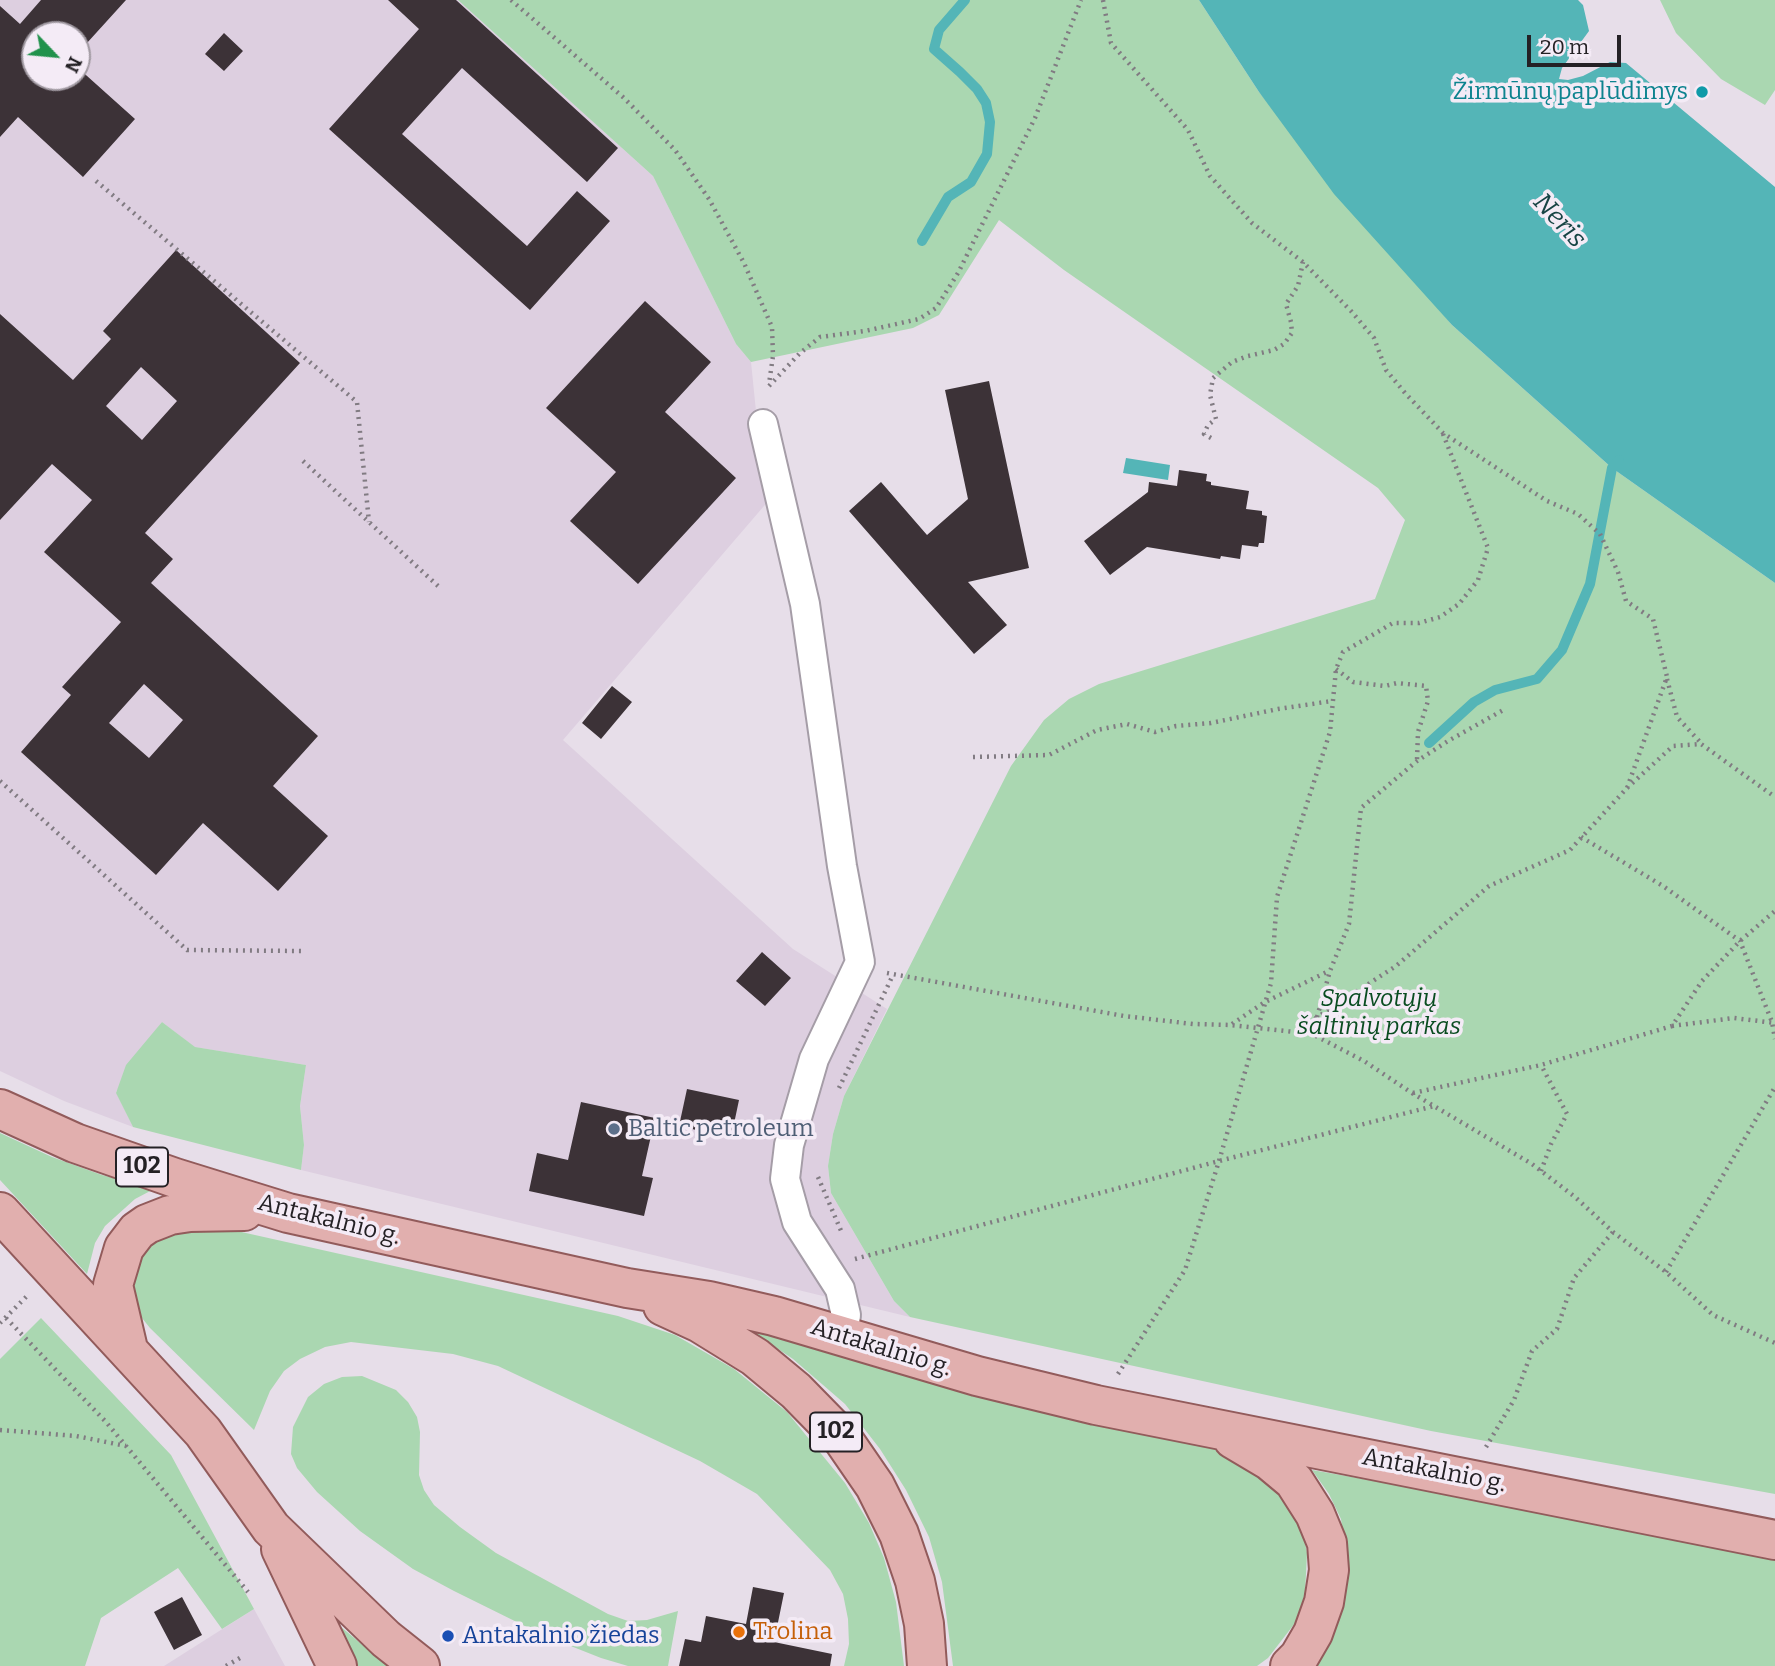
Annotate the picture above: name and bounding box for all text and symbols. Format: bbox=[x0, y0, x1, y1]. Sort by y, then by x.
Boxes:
north arrow bbox=[21, 21, 91, 91]
scale bar bbox=[1530, 21, 1624, 65]
text: 20 m bbox=[1540, 34, 1589, 60]
text: N bbox=[60, 53, 87, 76]
place label: Žirmūnų paplūdimys bbox=[1453, 78, 1688, 106]
marker: Žirmūnų paplūdimys bbox=[1694, 84, 1710, 100]
water label: Neris bbox=[1526, 187, 1592, 255]
park label: Spalvotųjų šaltinių parkas bbox=[1297, 985, 1461, 1041]
place label: Baltic petroleum bbox=[628, 1115, 814, 1143]
marker: Baltic petroleum bbox=[606, 1121, 622, 1137]
road number: 102 bbox=[116, 1148, 168, 1186]
street label: Antakalnio g. bbox=[255, 1188, 403, 1252]
street label: Antakalnio g. bbox=[807, 1313, 955, 1383]
road number: 102 bbox=[810, 1413, 862, 1452]
street label: Antakalnio g. bbox=[1360, 1443, 1508, 1499]
place label: Trolina bbox=[753, 1618, 833, 1646]
place label: Antakalnio žiedas bbox=[462, 1622, 660, 1650]
marker: Trolina bbox=[731, 1624, 747, 1640]
marker: Antakalnio žiedas bbox=[440, 1628, 456, 1644]

